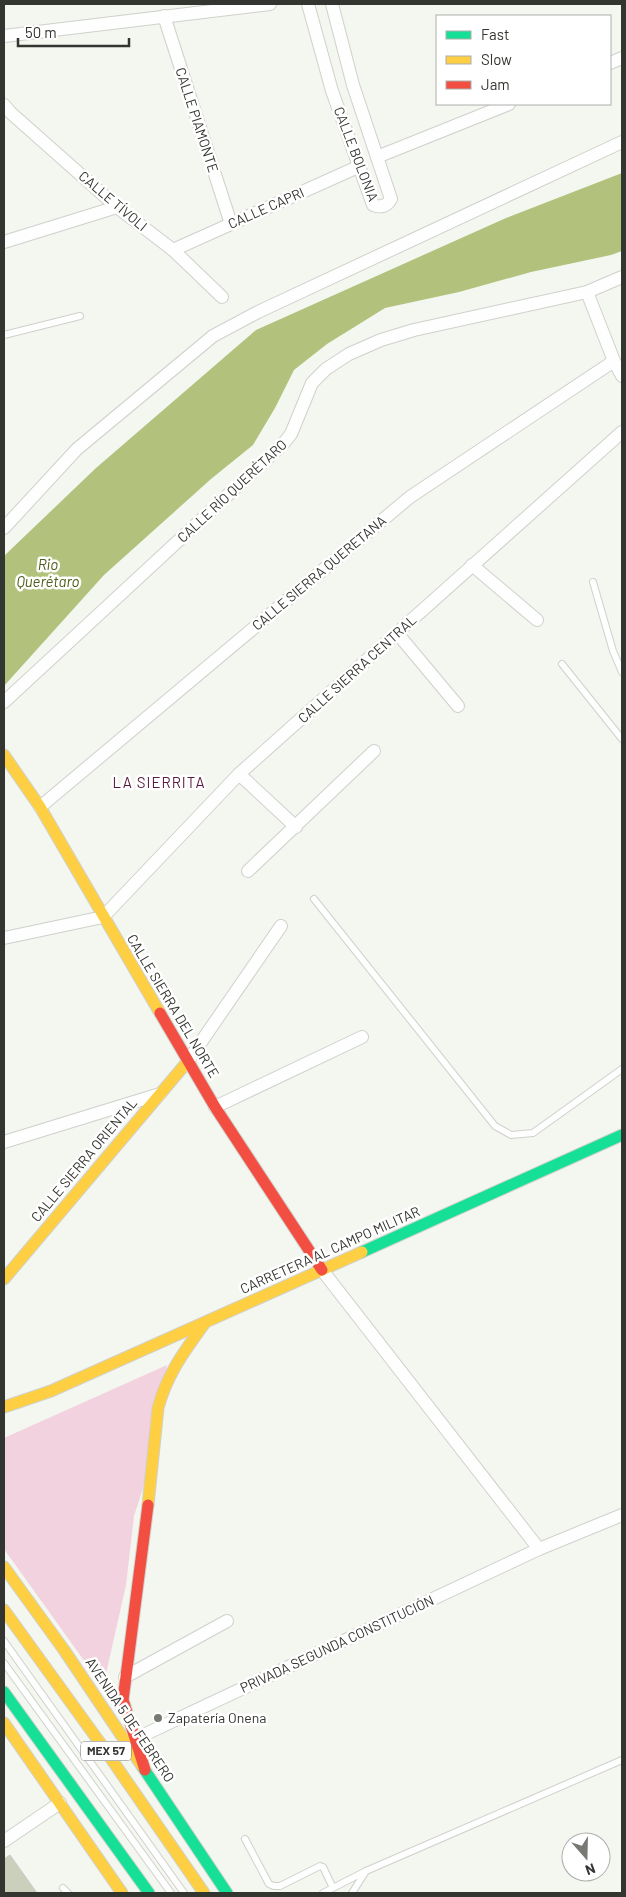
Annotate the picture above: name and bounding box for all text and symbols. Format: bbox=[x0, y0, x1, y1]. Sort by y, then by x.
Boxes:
scale bar bbox=[18, 15, 129, 47]
legend bbox=[436, 15, 611, 105]
text: 50 m bbox=[25, 23, 57, 41]
text: Fast bbox=[481, 25, 509, 43]
text: Slow bbox=[481, 50, 512, 68]
street label: CALLE PIAMONTE bbox=[173, 65, 222, 174]
text: Jam bbox=[481, 75, 510, 93]
street label: CALLE BOLONIA bbox=[331, 104, 382, 204]
street label: CALLE TÍVOLI bbox=[76, 167, 151, 234]
street label: CALLE CAPRI bbox=[225, 183, 307, 232]
street label: CALLE RÍO QUERÉTARO bbox=[173, 435, 290, 546]
street label: CALLE SIERRA QUERETANA bbox=[248, 511, 390, 634]
water label: Rio Querétaro bbox=[16, 555, 80, 590]
street label: CALLE SIERRA CENTRAL bbox=[294, 611, 419, 726]
district label: LA SIERRITA bbox=[112, 773, 206, 791]
street label: CALLE SIERRA DEL NORTE bbox=[124, 931, 223, 1081]
street label: CALLE SIERRA ORIENTAL bbox=[27, 1094, 140, 1225]
street label: CARRETERA AL CAMPO MILITAR bbox=[237, 1202, 422, 1297]
street label: PRIVADA SEGUNDA CONSTITUCIÓN bbox=[237, 1591, 436, 1696]
street label: AVENIDA 5 DE FEBRERO bbox=[82, 1654, 178, 1785]
place label: Zapatería Onena bbox=[168, 1709, 266, 1726]
marker: Zapatería Onena bbox=[152, 1712, 164, 1724]
road number: MEX 57 bbox=[81, 1742, 131, 1760]
north arrow bbox=[561, 1832, 611, 1882]
text: N bbox=[583, 1860, 598, 1879]

